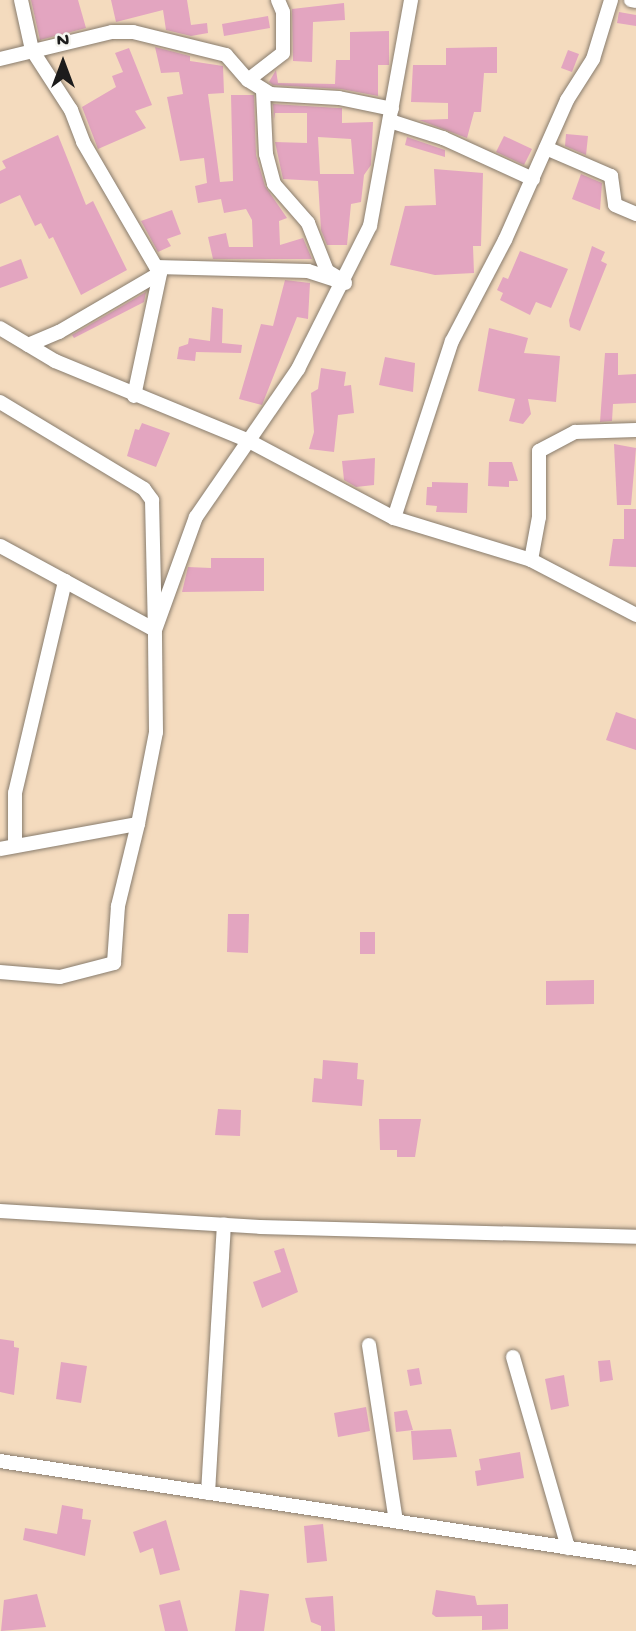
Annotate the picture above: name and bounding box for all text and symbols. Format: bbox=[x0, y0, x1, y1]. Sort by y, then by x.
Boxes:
north arrow bbox=[28, 28, 98, 98]
text: N bbox=[57, 30, 69, 53]

